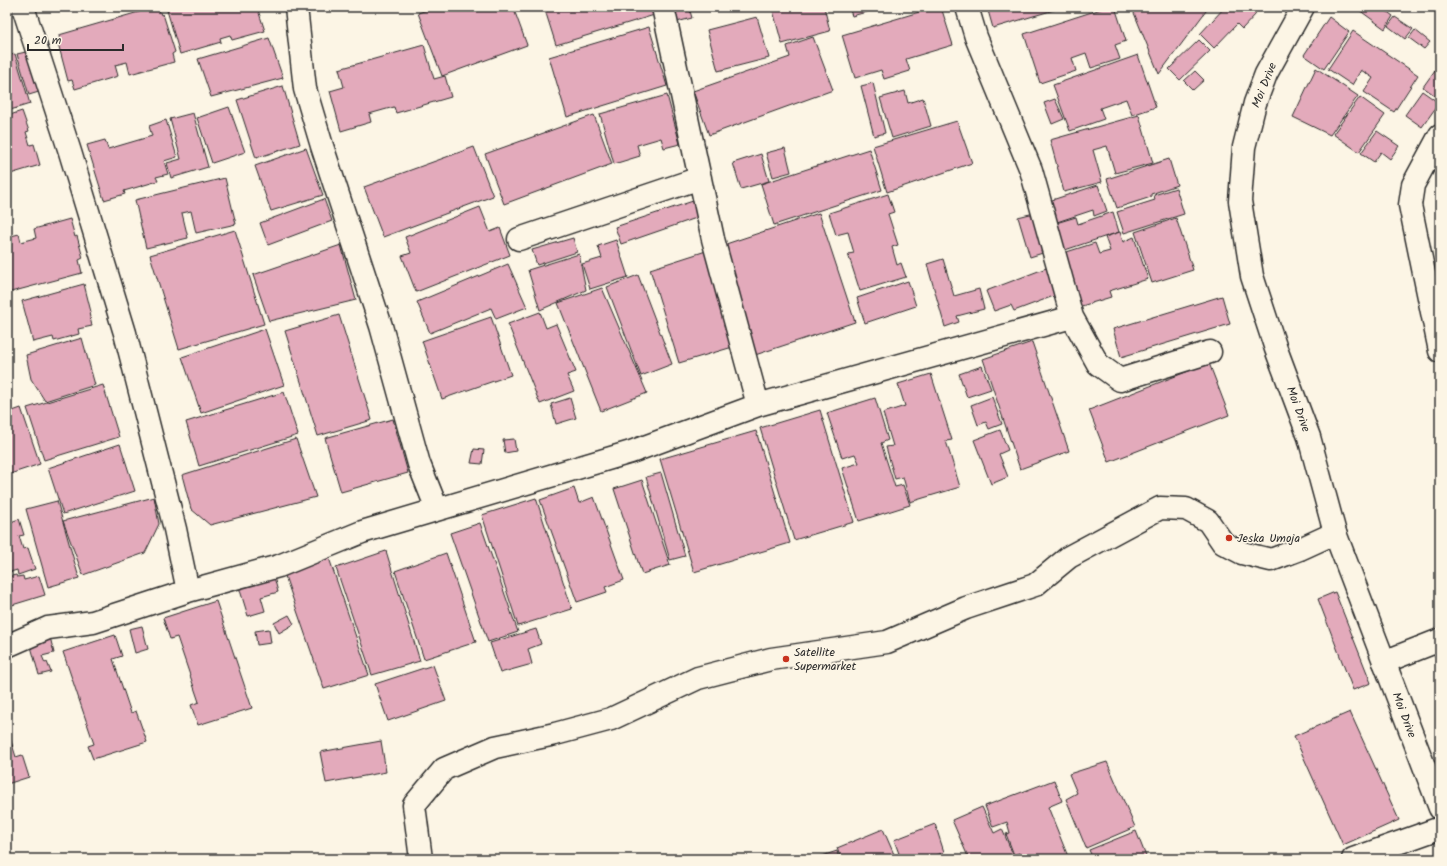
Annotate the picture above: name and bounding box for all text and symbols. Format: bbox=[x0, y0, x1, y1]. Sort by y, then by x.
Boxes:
scale bar bbox=[28, 26, 123, 52]
text: 20 m bbox=[34, 31, 62, 50]
street label: Moi Drive bbox=[1247, 59, 1282, 111]
street label: Moi Drive bbox=[1281, 384, 1316, 435]
place label: Jeska Umoja bbox=[1237, 529, 1300, 548]
marker: Jeska Umoja bbox=[1224, 533, 1234, 543]
place label: Satellite Supermarket bbox=[794, 643, 856, 676]
marker: Satellite Supermarket bbox=[781, 654, 791, 664]
street label: Moi Drive bbox=[1387, 689, 1422, 741]

